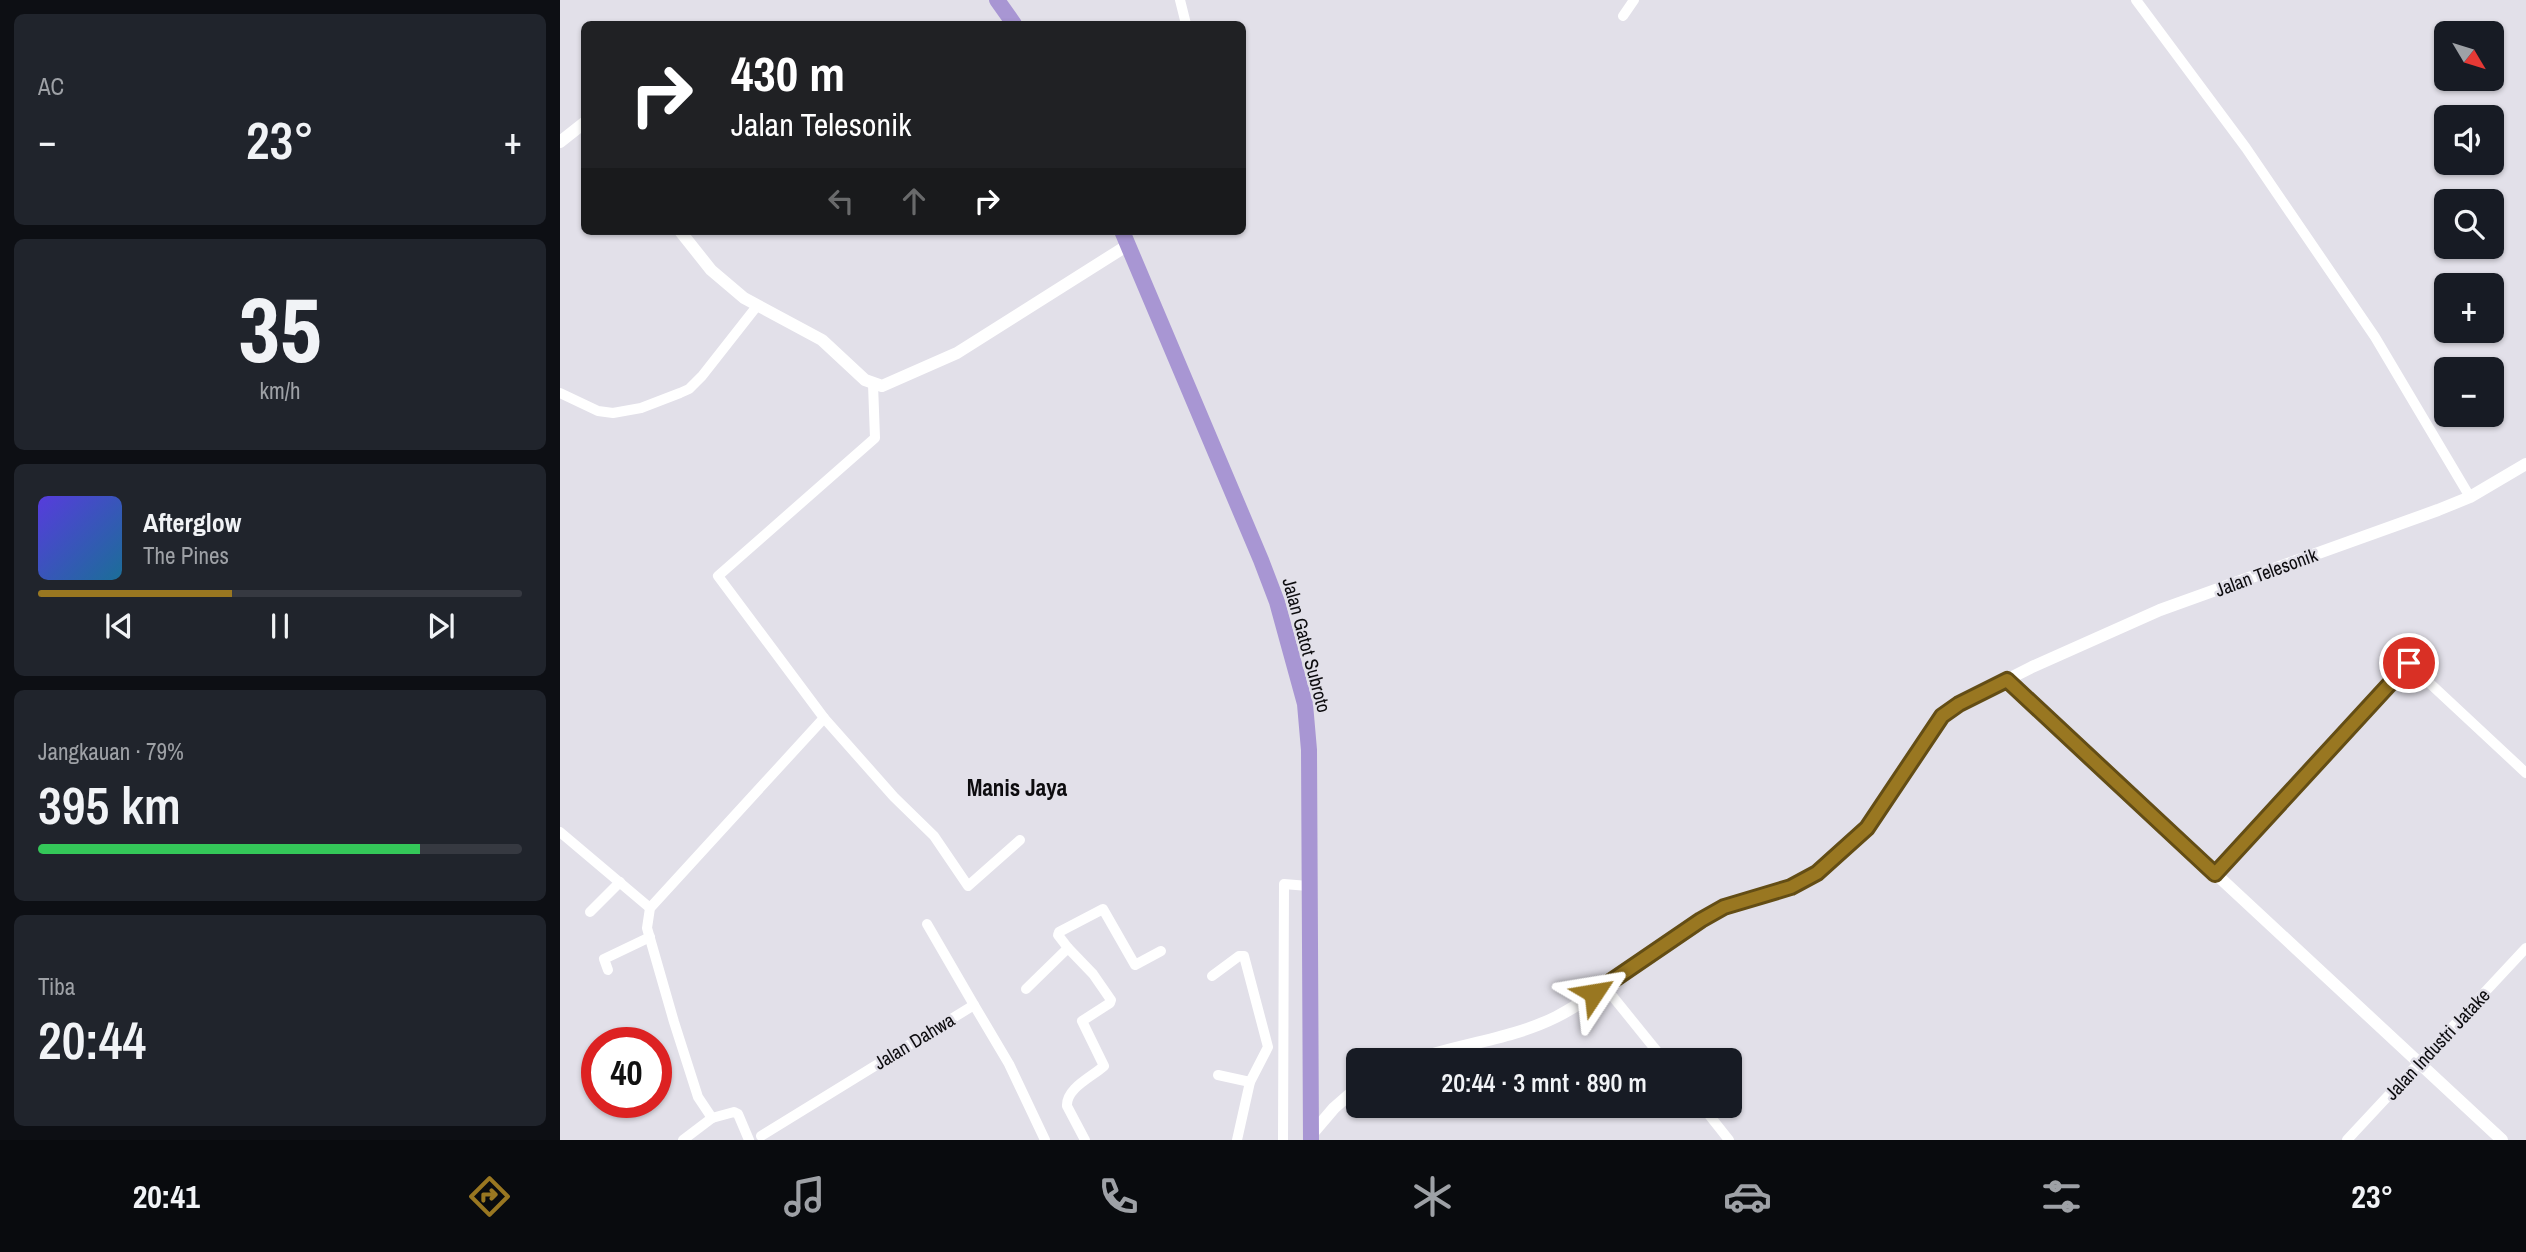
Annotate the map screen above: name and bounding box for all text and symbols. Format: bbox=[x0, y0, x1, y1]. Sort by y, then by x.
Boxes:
north arrow bbox=[2434, 21, 2504, 91]
map controls bbox=[2434, 21, 2504, 427]
text: 430 m bbox=[731, 40, 845, 106]
icon: right bbox=[616, 49, 707, 140]
text: AC bbox=[38, 71, 64, 102]
text: Jalan Telesonik bbox=[731, 103, 911, 146]
text: 23° bbox=[246, 105, 314, 175]
button: sound bbox=[2434, 105, 2504, 175]
text: − bbox=[38, 115, 56, 166]
text: + bbox=[504, 115, 522, 166]
icon: left bbox=[822, 182, 860, 220]
icon: ahead bbox=[895, 182, 933, 220]
icon: right bbox=[968, 182, 1006, 220]
button: search bbox=[2434, 189, 2504, 259]
text: 35 bbox=[239, 268, 322, 390]
button: + bbox=[2434, 273, 2504, 343]
button: − bbox=[2434, 357, 2504, 427]
text: km/h bbox=[260, 375, 300, 406]
text: Afterglow bbox=[143, 505, 241, 540]
text: The Pines bbox=[143, 540, 229, 571]
street label: Jalan Telesonik bbox=[2211, 541, 2321, 603]
street label: Jalan Gatot Subroto bbox=[1277, 575, 1337, 715]
icon: previous bbox=[100, 607, 138, 645]
icon: pause bbox=[261, 607, 299, 645]
icon: next bbox=[422, 607, 460, 645]
pin bbox=[2379, 633, 2439, 693]
icon: arrive bbox=[2390, 644, 2428, 682]
text: Jangkauan · 79% bbox=[38, 736, 184, 767]
text: 395 km bbox=[38, 770, 181, 840]
district label: Manis Jaya bbox=[967, 772, 1068, 803]
position arrow bbox=[1557, 956, 1631, 1030]
text: Tiba bbox=[38, 971, 75, 1002]
street label: Jalan Industri Jatake bbox=[2378, 983, 2496, 1105]
text: 20:44 bbox=[38, 1005, 146, 1075]
street label: Jalan Dahwa bbox=[869, 1006, 960, 1075]
speed limit sign: 40 bbox=[581, 1027, 672, 1118]
text: 20:44 · 3 mnt · 890 m bbox=[1441, 1065, 1647, 1100]
icon: directions bbox=[465, 1172, 514, 1221]
icon: music bbox=[780, 1172, 829, 1221]
icon: phone bbox=[1094, 1172, 1143, 1221]
icon: climate bbox=[1408, 1172, 1457, 1221]
icon: car bbox=[1723, 1172, 1772, 1221]
icon: filters bbox=[2037, 1172, 2086, 1221]
text: 20:41 bbox=[133, 1175, 200, 1218]
text: 23° bbox=[2351, 1175, 2393, 1218]

